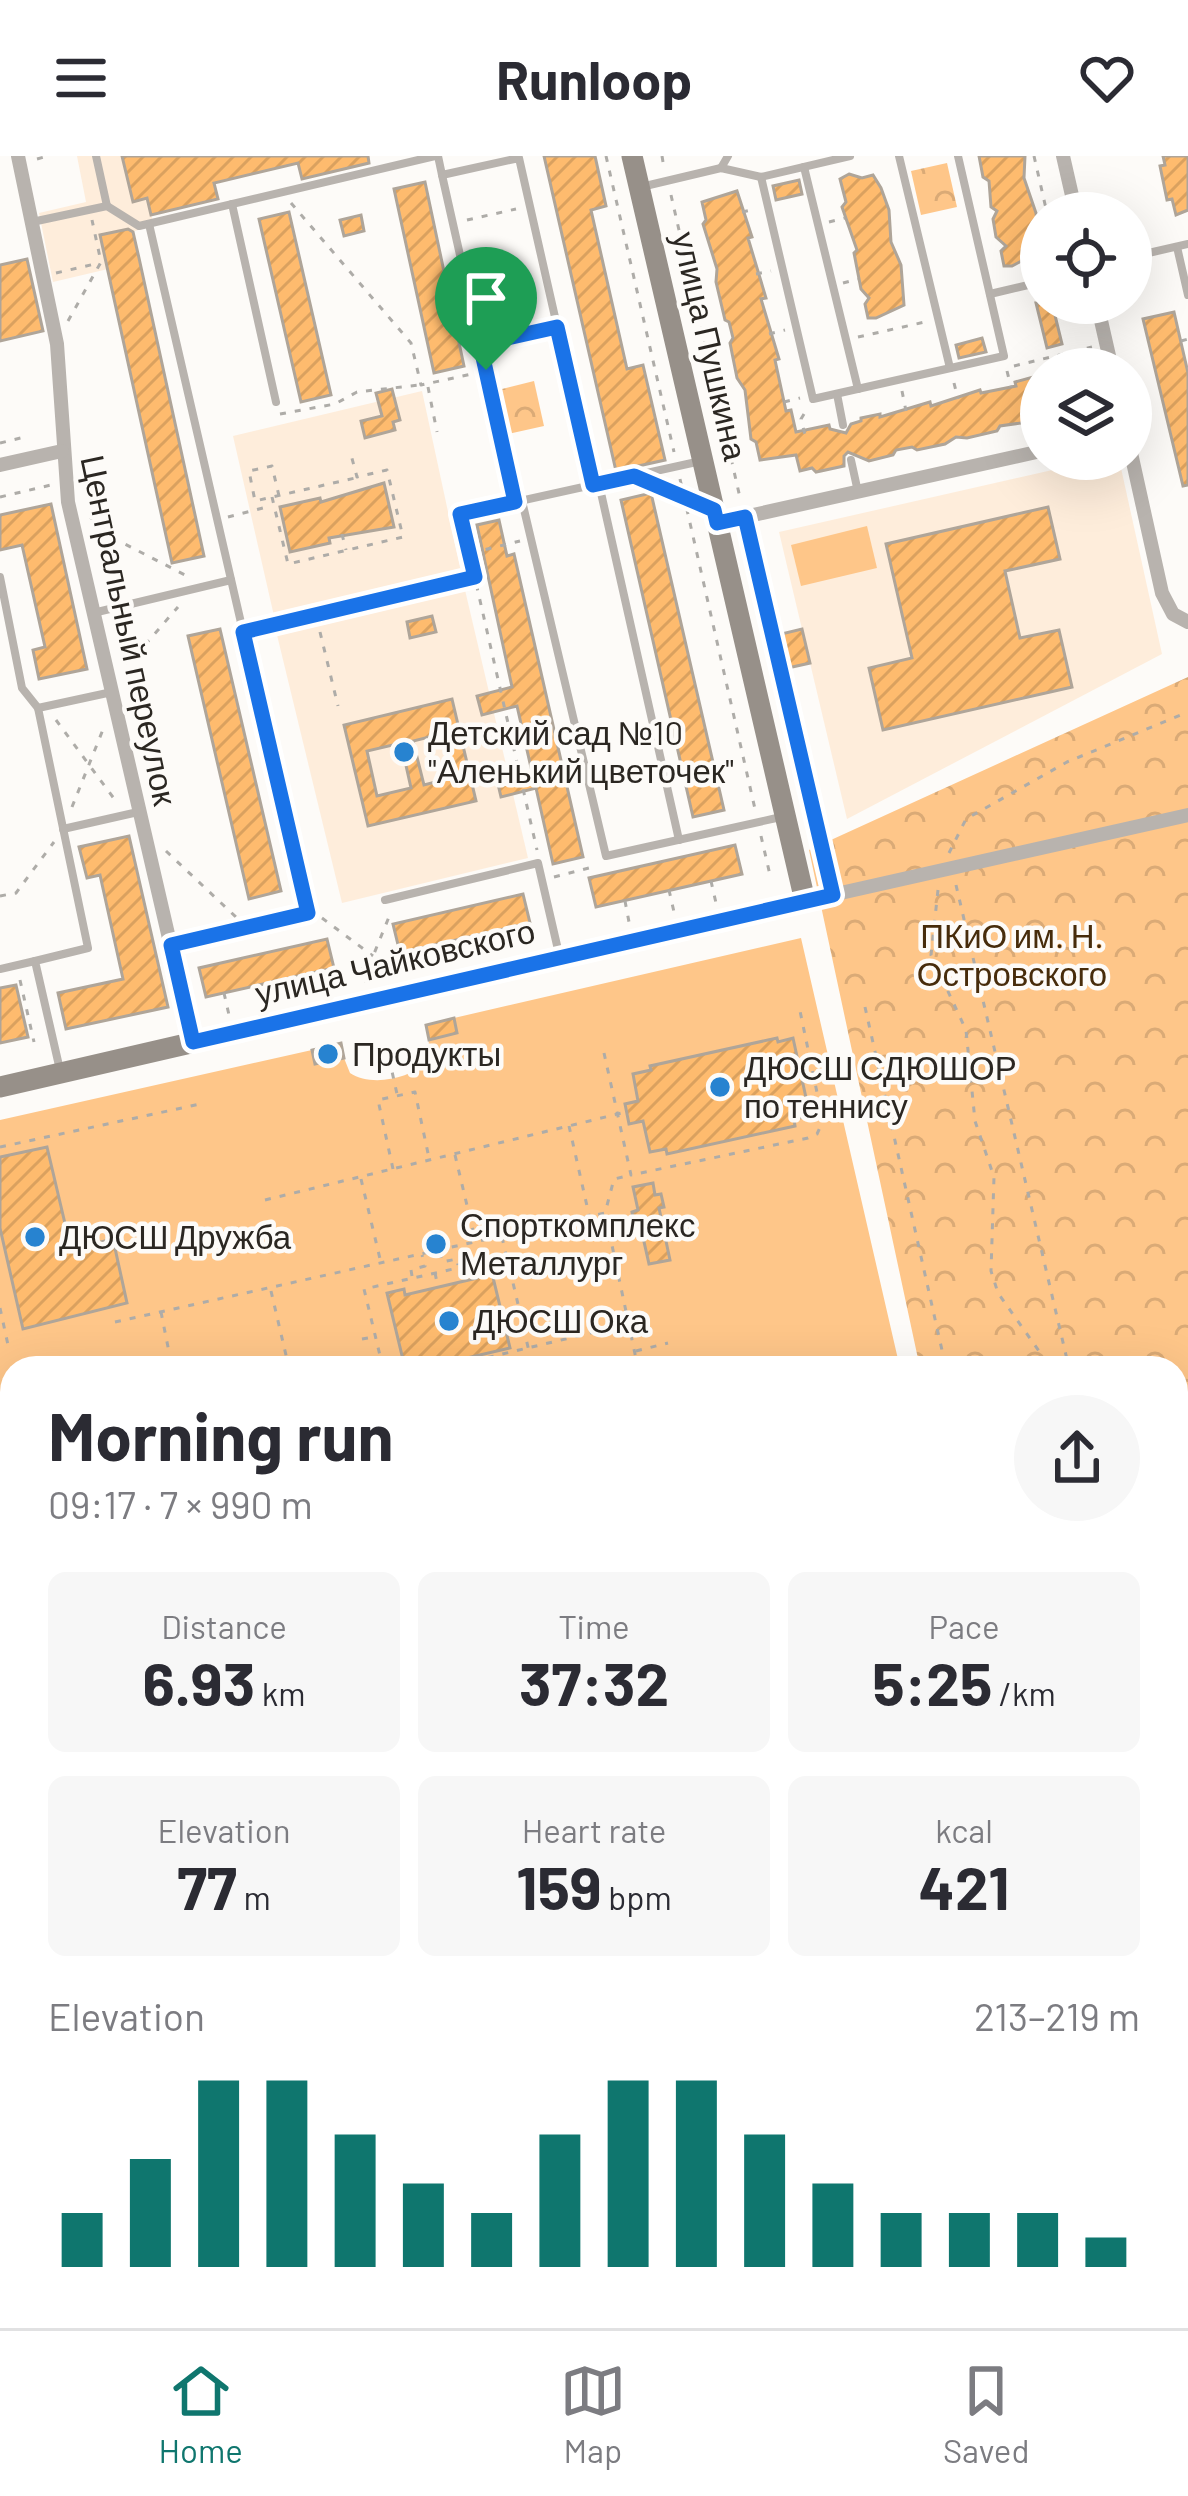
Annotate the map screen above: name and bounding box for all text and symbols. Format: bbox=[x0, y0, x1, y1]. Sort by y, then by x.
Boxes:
icon: menu bbox=[48, 45, 114, 111]
icon: heart bbox=[1074, 45, 1140, 111]
text: Runloop bbox=[496, 46, 692, 111]
map controls bbox=[1020, 192, 1152, 480]
button: locate bbox=[1020, 192, 1152, 324]
street label: улица Пушкина bbox=[665, 228, 757, 465]
pin bbox=[435, 247, 537, 370]
icon: arrive bbox=[453, 265, 519, 331]
button: layers bbox=[1020, 348, 1152, 480]
street label: Центральный переулок bbox=[73, 451, 187, 809]
place label: Детский сад №10 "Аленький цветочек" bbox=[428, 712, 734, 790]
marker: Детский сад №10 "Аленький цветочек" bbox=[391, 739, 417, 765]
street label: улица Чайковского bbox=[251, 909, 538, 1013]
park label: ПКиО им. Н. Островского bbox=[917, 915, 1107, 993]
place label: Продукты bbox=[352, 1033, 501, 1073]
marker: Продукты bbox=[315, 1041, 341, 1067]
place label: ДЮСШ СДЮШОР по теннису bbox=[744, 1047, 1017, 1125]
marker: ДЮСШ СДЮШОР по теннису bbox=[707, 1074, 733, 1100]
place label: Спорткомплекс Металлург bbox=[460, 1204, 695, 1282]
place label: ДЮСШ Дружба bbox=[59, 1216, 292, 1256]
marker: ДЮСШ Дружба bbox=[22, 1224, 48, 1250]
marker: Спорткомплекс Металлург bbox=[423, 1231, 449, 1257]
place label: ДЮСШ Ока bbox=[473, 1300, 649, 1340]
marker: ДЮСШ Ока bbox=[436, 1308, 462, 1334]
text: Morning run bbox=[48, 1395, 394, 1474]
button: share bbox=[1014, 1395, 1140, 1521]
text: 09:17 · 7 × 990 m bbox=[48, 1480, 313, 1527]
text: Distance bbox=[161, 1606, 287, 1646]
text: Time bbox=[558, 1606, 630, 1646]
text: Pace bbox=[929, 1606, 999, 1646]
text: 6.93 bbox=[142, 1646, 255, 1718]
text: 37:32 bbox=[519, 1646, 669, 1718]
text: 5:25 bbox=[872, 1646, 992, 1718]
text: km bbox=[255, 1673, 306, 1713]
text: /km bbox=[992, 1673, 1056, 1713]
text: Elevation bbox=[158, 1810, 290, 1850]
text: Heart rate bbox=[522, 1810, 666, 1850]
text: kcal bbox=[935, 1810, 993, 1850]
text: 77 bbox=[177, 1850, 237, 1922]
text: 159 bbox=[516, 1850, 602, 1922]
text: 421 bbox=[919, 1850, 1009, 1922]
text: m bbox=[237, 1877, 271, 1917]
text: bpm bbox=[602, 1877, 672, 1917]
text: Elevation bbox=[48, 1992, 205, 2039]
text: 213–219 m bbox=[974, 1992, 1140, 2039]
tab: Home bbox=[159, 2358, 243, 2470]
tab: Map bbox=[560, 2358, 626, 2470]
tab: Saved bbox=[943, 2358, 1029, 2470]

